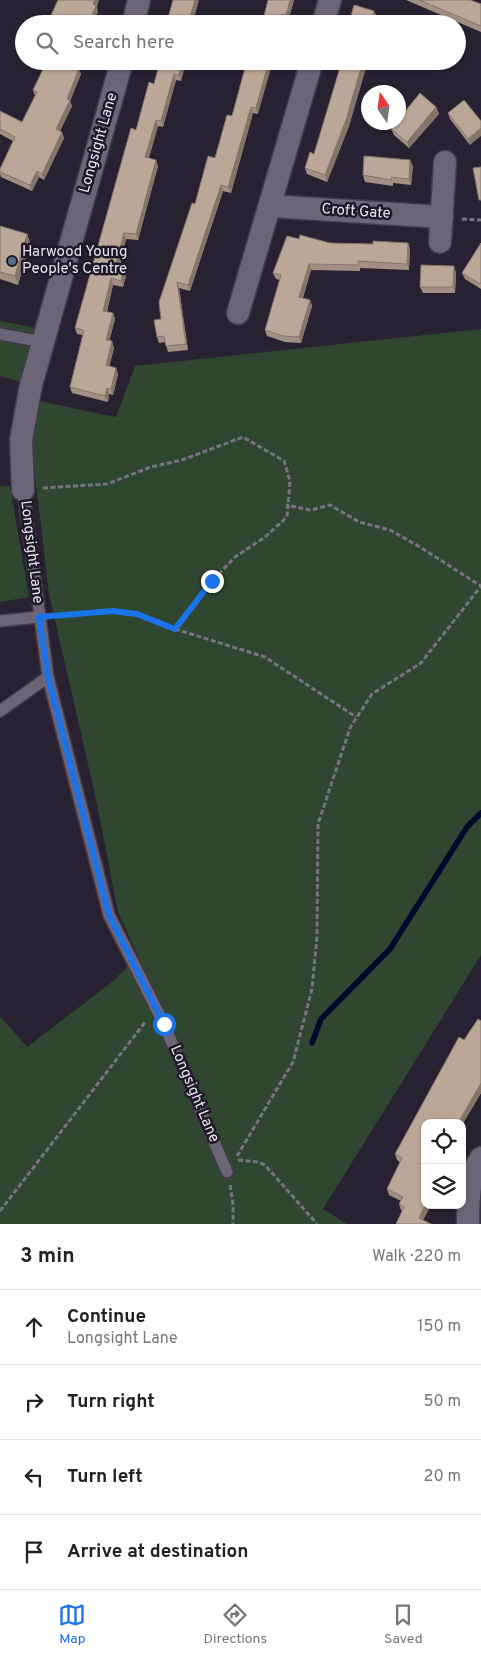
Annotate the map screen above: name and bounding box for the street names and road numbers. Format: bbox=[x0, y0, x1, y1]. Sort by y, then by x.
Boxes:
street label: Longsight Lane bbox=[76, 91, 122, 195]
street label: Croft Gate bbox=[321, 200, 391, 224]
street label: Longsight Lane bbox=[15, 499, 47, 605]
street label: Longsight Lane bbox=[165, 1043, 223, 1145]

